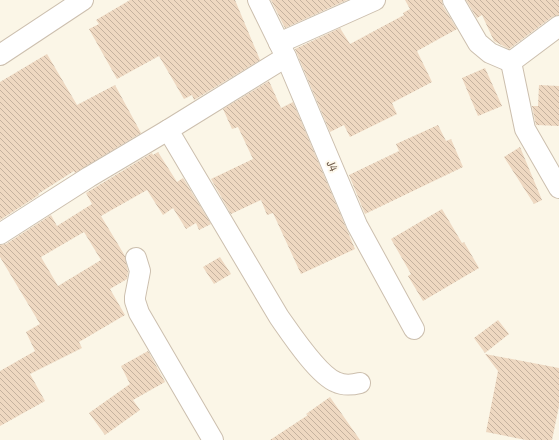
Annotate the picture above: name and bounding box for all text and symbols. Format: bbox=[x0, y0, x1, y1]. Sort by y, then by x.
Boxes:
street label: J4 bbox=[323, 158, 342, 174]

